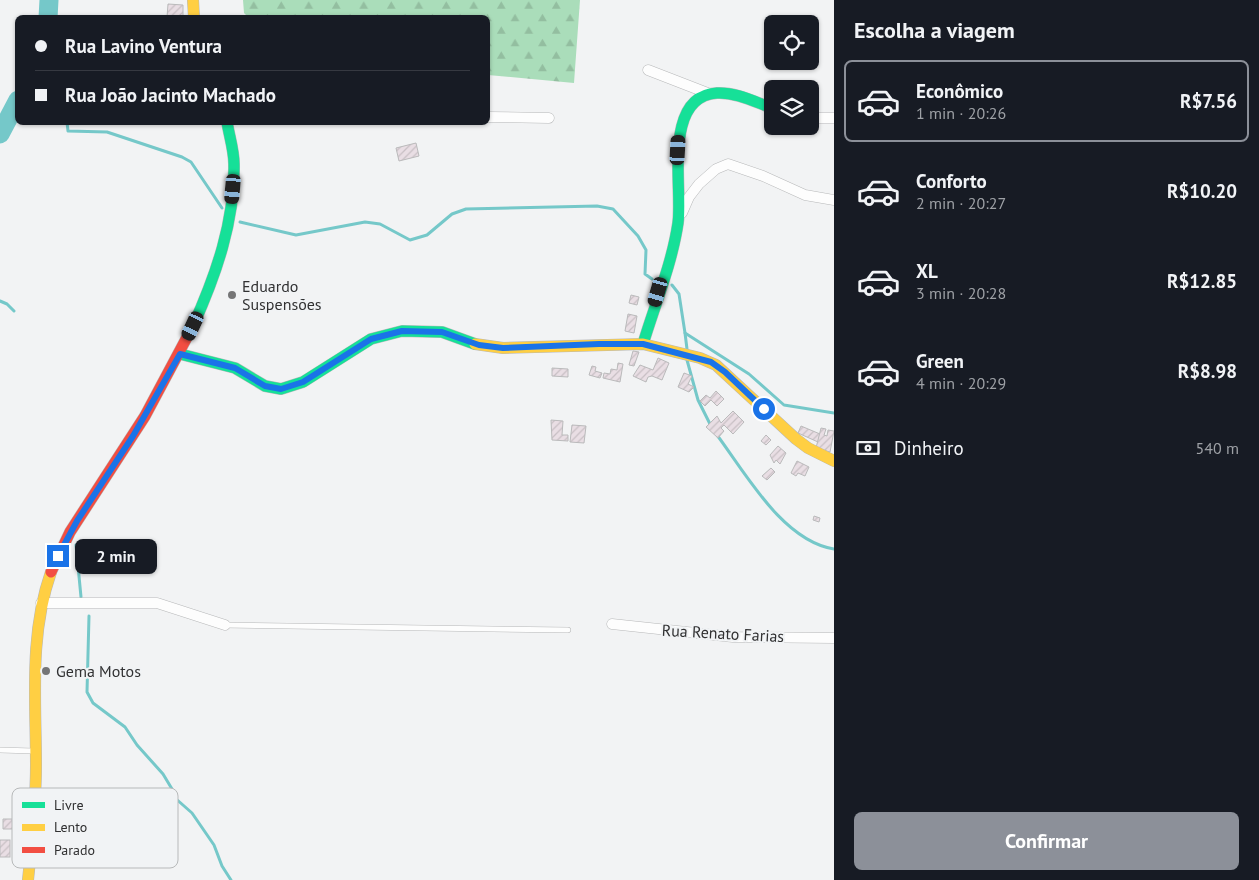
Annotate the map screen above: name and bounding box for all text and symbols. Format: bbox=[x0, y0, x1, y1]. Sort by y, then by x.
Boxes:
map controls bbox=[764, 15, 819, 135]
button: locate bbox=[764, 15, 819, 70]
text: Escolha a viagem bbox=[854, 16, 1015, 44]
text: Rua Lavino Ventura bbox=[65, 34, 222, 58]
icon: car bbox=[856, 79, 901, 124]
text: Econômico bbox=[916, 79, 1003, 103]
button: layers bbox=[764, 80, 819, 135]
text: Rua João Jacinto Machado bbox=[65, 83, 276, 107]
text: R$7.56 bbox=[1180, 89, 1237, 113]
text: 1 min · 20:26 bbox=[916, 103, 1006, 123]
car bbox=[669, 135, 686, 165]
icon: car bbox=[856, 169, 901, 214]
text: Conforto bbox=[916, 169, 987, 193]
car bbox=[224, 173, 241, 205]
text: R$10.20 bbox=[1167, 179, 1237, 203]
text: 2 min · 20:27 bbox=[916, 193, 1006, 213]
icon: car bbox=[856, 259, 901, 304]
text: XL bbox=[916, 259, 938, 283]
text: R$12.85 bbox=[1167, 269, 1237, 293]
place label: Eduardo Suspensões bbox=[242, 276, 322, 314]
car bbox=[646, 276, 669, 308]
text: 3 min · 20:28 bbox=[916, 283, 1006, 303]
marker: Eduardo Suspensões bbox=[226, 289, 238, 301]
car bbox=[179, 309, 206, 343]
icon: car bbox=[856, 349, 901, 394]
text: Green bbox=[916, 349, 964, 373]
text: R$8.98 bbox=[1178, 359, 1237, 383]
text: 4 min · 20:29 bbox=[916, 373, 1006, 393]
route start bbox=[753, 398, 775, 420]
icon: cash bbox=[854, 434, 882, 462]
text: Dinheiro bbox=[894, 436, 964, 460]
text: 540 m bbox=[1196, 438, 1239, 458]
callout: 2 min bbox=[76, 538, 158, 574]
route end bbox=[47, 545, 69, 567]
text: 2 min bbox=[96, 546, 136, 566]
street label: Rua Renato Farias bbox=[661, 620, 785, 646]
place label: Gema Motos bbox=[56, 661, 141, 681]
marker: Gema Motos bbox=[40, 665, 52, 677]
legend bbox=[12, 788, 178, 868]
text: Livre bbox=[54, 796, 84, 814]
button: Confirmar bbox=[854, 812, 1239, 870]
text: Lento bbox=[54, 818, 87, 836]
text: Parado bbox=[54, 841, 95, 859]

